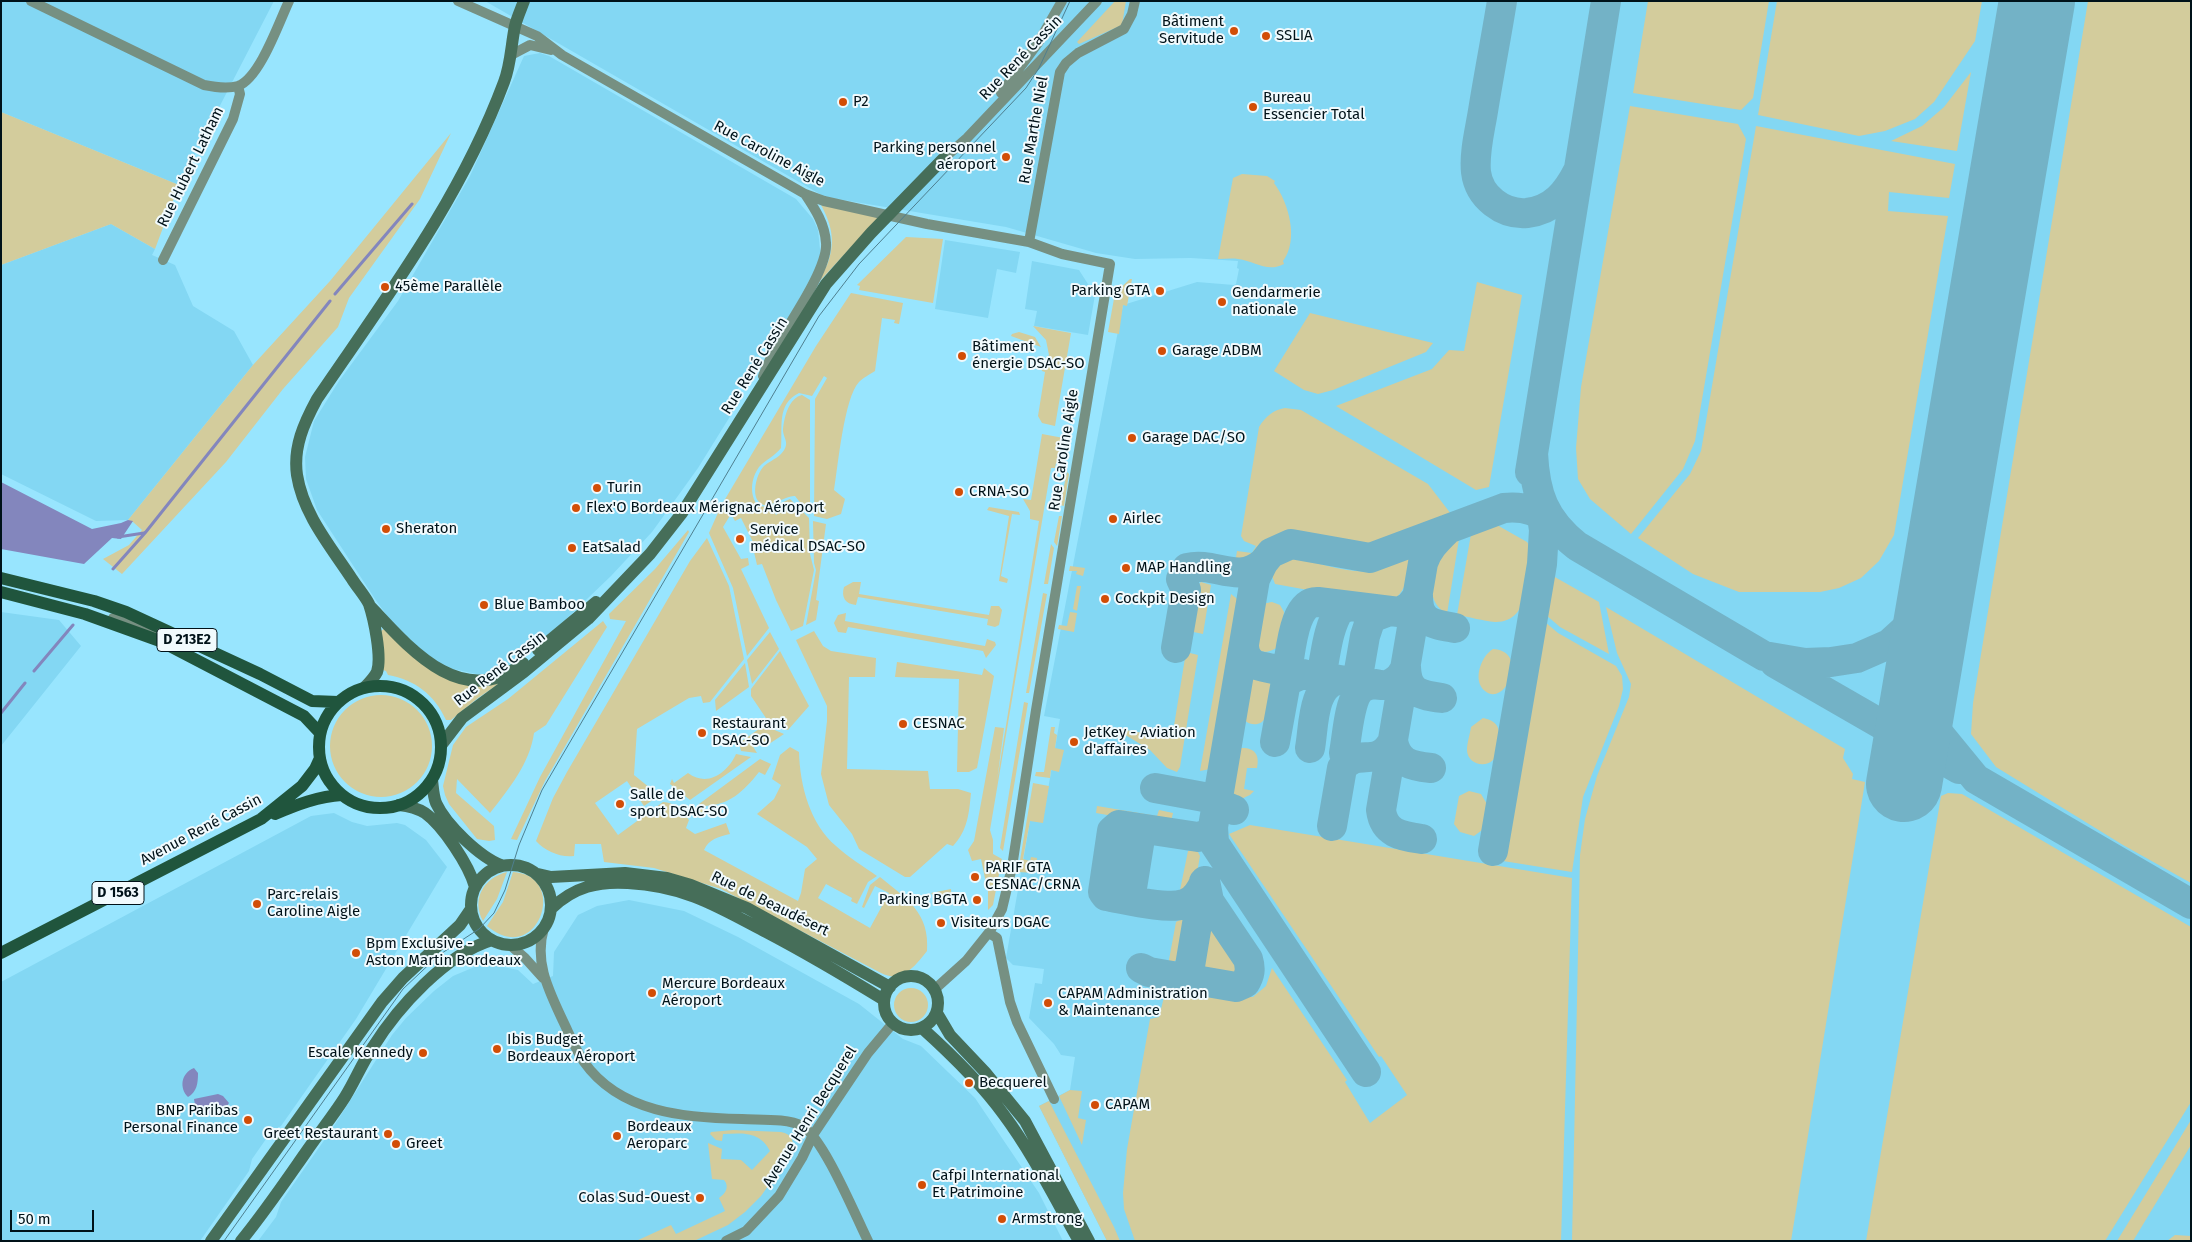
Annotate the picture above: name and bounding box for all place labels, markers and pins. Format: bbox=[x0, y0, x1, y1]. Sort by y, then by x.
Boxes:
place label: Bâtiment Servitude bbox=[1159, 13, 1224, 48]
marker: Bâtiment Servitude bbox=[1228, 25, 1240, 37]
place label: SSLIA bbox=[1276, 27, 1313, 45]
marker: SSLIA bbox=[1260, 30, 1272, 42]
place label: Bureau Essencier Total bbox=[1263, 89, 1365, 124]
place label: P2 bbox=[853, 93, 869, 111]
marker: P2 bbox=[837, 96, 849, 108]
marker: Bureau Essencier Total bbox=[1247, 101, 1259, 113]
place label: Parking personnel aéroport bbox=[873, 139, 996, 174]
marker: Parking personnel aéroport bbox=[1000, 151, 1012, 163]
place label: 45ème Parallèle bbox=[395, 278, 502, 296]
marker: 45ème Parallèle bbox=[379, 281, 391, 293]
place label: Parking GTA bbox=[1071, 282, 1150, 300]
place label: Gendarmerie nationale bbox=[1232, 284, 1321, 319]
marker: Parking GTA bbox=[1154, 285, 1166, 297]
marker: Gendarmerie nationale bbox=[1216, 296, 1228, 308]
place label: Bâtiment énergie DSAC-SO bbox=[972, 338, 1085, 373]
place label: Garage ADBM bbox=[1172, 342, 1262, 360]
marker: Garage ADBM bbox=[1156, 345, 1168, 357]
marker: Bâtiment énergie DSAC-SO bbox=[956, 350, 968, 362]
place label: Garage DAC/SO bbox=[1142, 429, 1245, 447]
marker: Garage DAC/SO bbox=[1126, 432, 1138, 444]
place label: Turin bbox=[607, 479, 642, 497]
marker: Turin bbox=[591, 482, 603, 494]
place label: CRNA-SO bbox=[969, 483, 1029, 501]
marker: CRNA-SO bbox=[953, 486, 965, 498]
place label: Flex'O Bordeaux Mérignac Aéroport bbox=[586, 499, 824, 517]
marker: Flex'O Bordeaux Mérignac Aéroport bbox=[570, 502, 582, 514]
place label: Airlec bbox=[1123, 510, 1161, 528]
marker: Airlec bbox=[1107, 513, 1119, 525]
place label: Sheraton bbox=[396, 520, 457, 538]
place label: Service médical DSAC-SO bbox=[750, 521, 865, 556]
marker: Sheraton bbox=[380, 523, 392, 535]
marker: Service médical DSAC-SO bbox=[734, 533, 746, 545]
place label: EatSalad bbox=[582, 539, 641, 557]
marker: EatSalad bbox=[566, 542, 578, 554]
place label: MAP Handling bbox=[1136, 559, 1230, 577]
marker: MAP Handling bbox=[1120, 562, 1132, 574]
place label: Cockpit Design bbox=[1115, 590, 1215, 608]
marker: Cockpit Design bbox=[1099, 593, 1111, 605]
place label: Blue Bamboo bbox=[494, 596, 585, 614]
marker: Blue Bamboo bbox=[478, 599, 490, 611]
place label: Restaurant DSAC-SO bbox=[712, 715, 786, 750]
place label: CESNAC bbox=[913, 715, 965, 733]
marker: CESNAC bbox=[897, 718, 909, 730]
place label: JetKey - Aviation d'affaires bbox=[1084, 724, 1196, 759]
marker: Restaurant DSAC-SO bbox=[696, 727, 708, 739]
marker: JetKey - Aviation d'affaires bbox=[1068, 736, 1080, 748]
place label: Salle de sport DSAC-SO bbox=[630, 786, 728, 821]
marker: Salle de sport DSAC-SO bbox=[614, 798, 626, 810]
place label: PARIF GTA CESNAC/CRNA bbox=[985, 859, 1080, 894]
marker: PARIF GTA CESNAC/CRNA bbox=[969, 871, 981, 883]
place label: Parc-relais Caroline Aigle bbox=[267, 886, 360, 921]
place label: Parking BGTA bbox=[879, 891, 967, 909]
marker: Parking BGTA bbox=[971, 894, 983, 906]
marker: Parc-relais Caroline Aigle bbox=[251, 898, 263, 910]
place label: Visiteurs DGAC bbox=[951, 914, 1049, 932]
marker: Visiteurs DGAC bbox=[935, 917, 947, 929]
place label: Bpm Exclusive - Aston Martin Bordeaux bbox=[366, 935, 521, 970]
marker: Bpm Exclusive - Aston Martin Bordeaux bbox=[350, 947, 362, 959]
place label: Mercure Bordeaux Aéroport bbox=[662, 975, 785, 1010]
place label: CAPAM Administration & Maintenance bbox=[1058, 985, 1208, 1020]
marker: Mercure Bordeaux Aéroport bbox=[646, 987, 658, 999]
marker: CAPAM Administration & Maintenance bbox=[1042, 997, 1054, 1009]
place label: Ibis Budget Bordeaux Aéroport bbox=[507, 1031, 635, 1066]
marker: Ibis Budget Bordeaux Aéroport bbox=[491, 1043, 503, 1055]
place label: Escale Kennedy bbox=[308, 1044, 413, 1062]
marker: Escale Kennedy bbox=[417, 1047, 429, 1059]
place label: Becquerel bbox=[979, 1074, 1047, 1092]
marker: Becquerel bbox=[963, 1077, 975, 1089]
place label: CAPAM bbox=[1105, 1096, 1150, 1114]
marker: CAPAM bbox=[1089, 1099, 1101, 1111]
place label: BNP Paribas Personal Finance bbox=[123, 1102, 238, 1137]
marker: BNP Paribas Personal Finance bbox=[242, 1114, 254, 1126]
place label: Bordeaux Aeroparc bbox=[627, 1118, 691, 1153]
place label: Greet Restaurant bbox=[264, 1125, 378, 1143]
marker: Greet Restaurant bbox=[382, 1128, 394, 1140]
marker: Bordeaux Aeroparc bbox=[611, 1130, 623, 1142]
place label: Greet bbox=[406, 1135, 443, 1153]
marker: Greet bbox=[390, 1138, 402, 1150]
place label: Cafpi International Et Patrimoine bbox=[932, 1167, 1059, 1202]
marker: Cafpi International Et Patrimoine bbox=[916, 1179, 928, 1191]
place label: Colas Sud-Ouest bbox=[578, 1189, 690, 1207]
marker: Colas Sud-Ouest bbox=[694, 1192, 706, 1204]
place label: Armstrong bbox=[1012, 1210, 1082, 1228]
marker: Armstrong bbox=[996, 1213, 1008, 1225]

